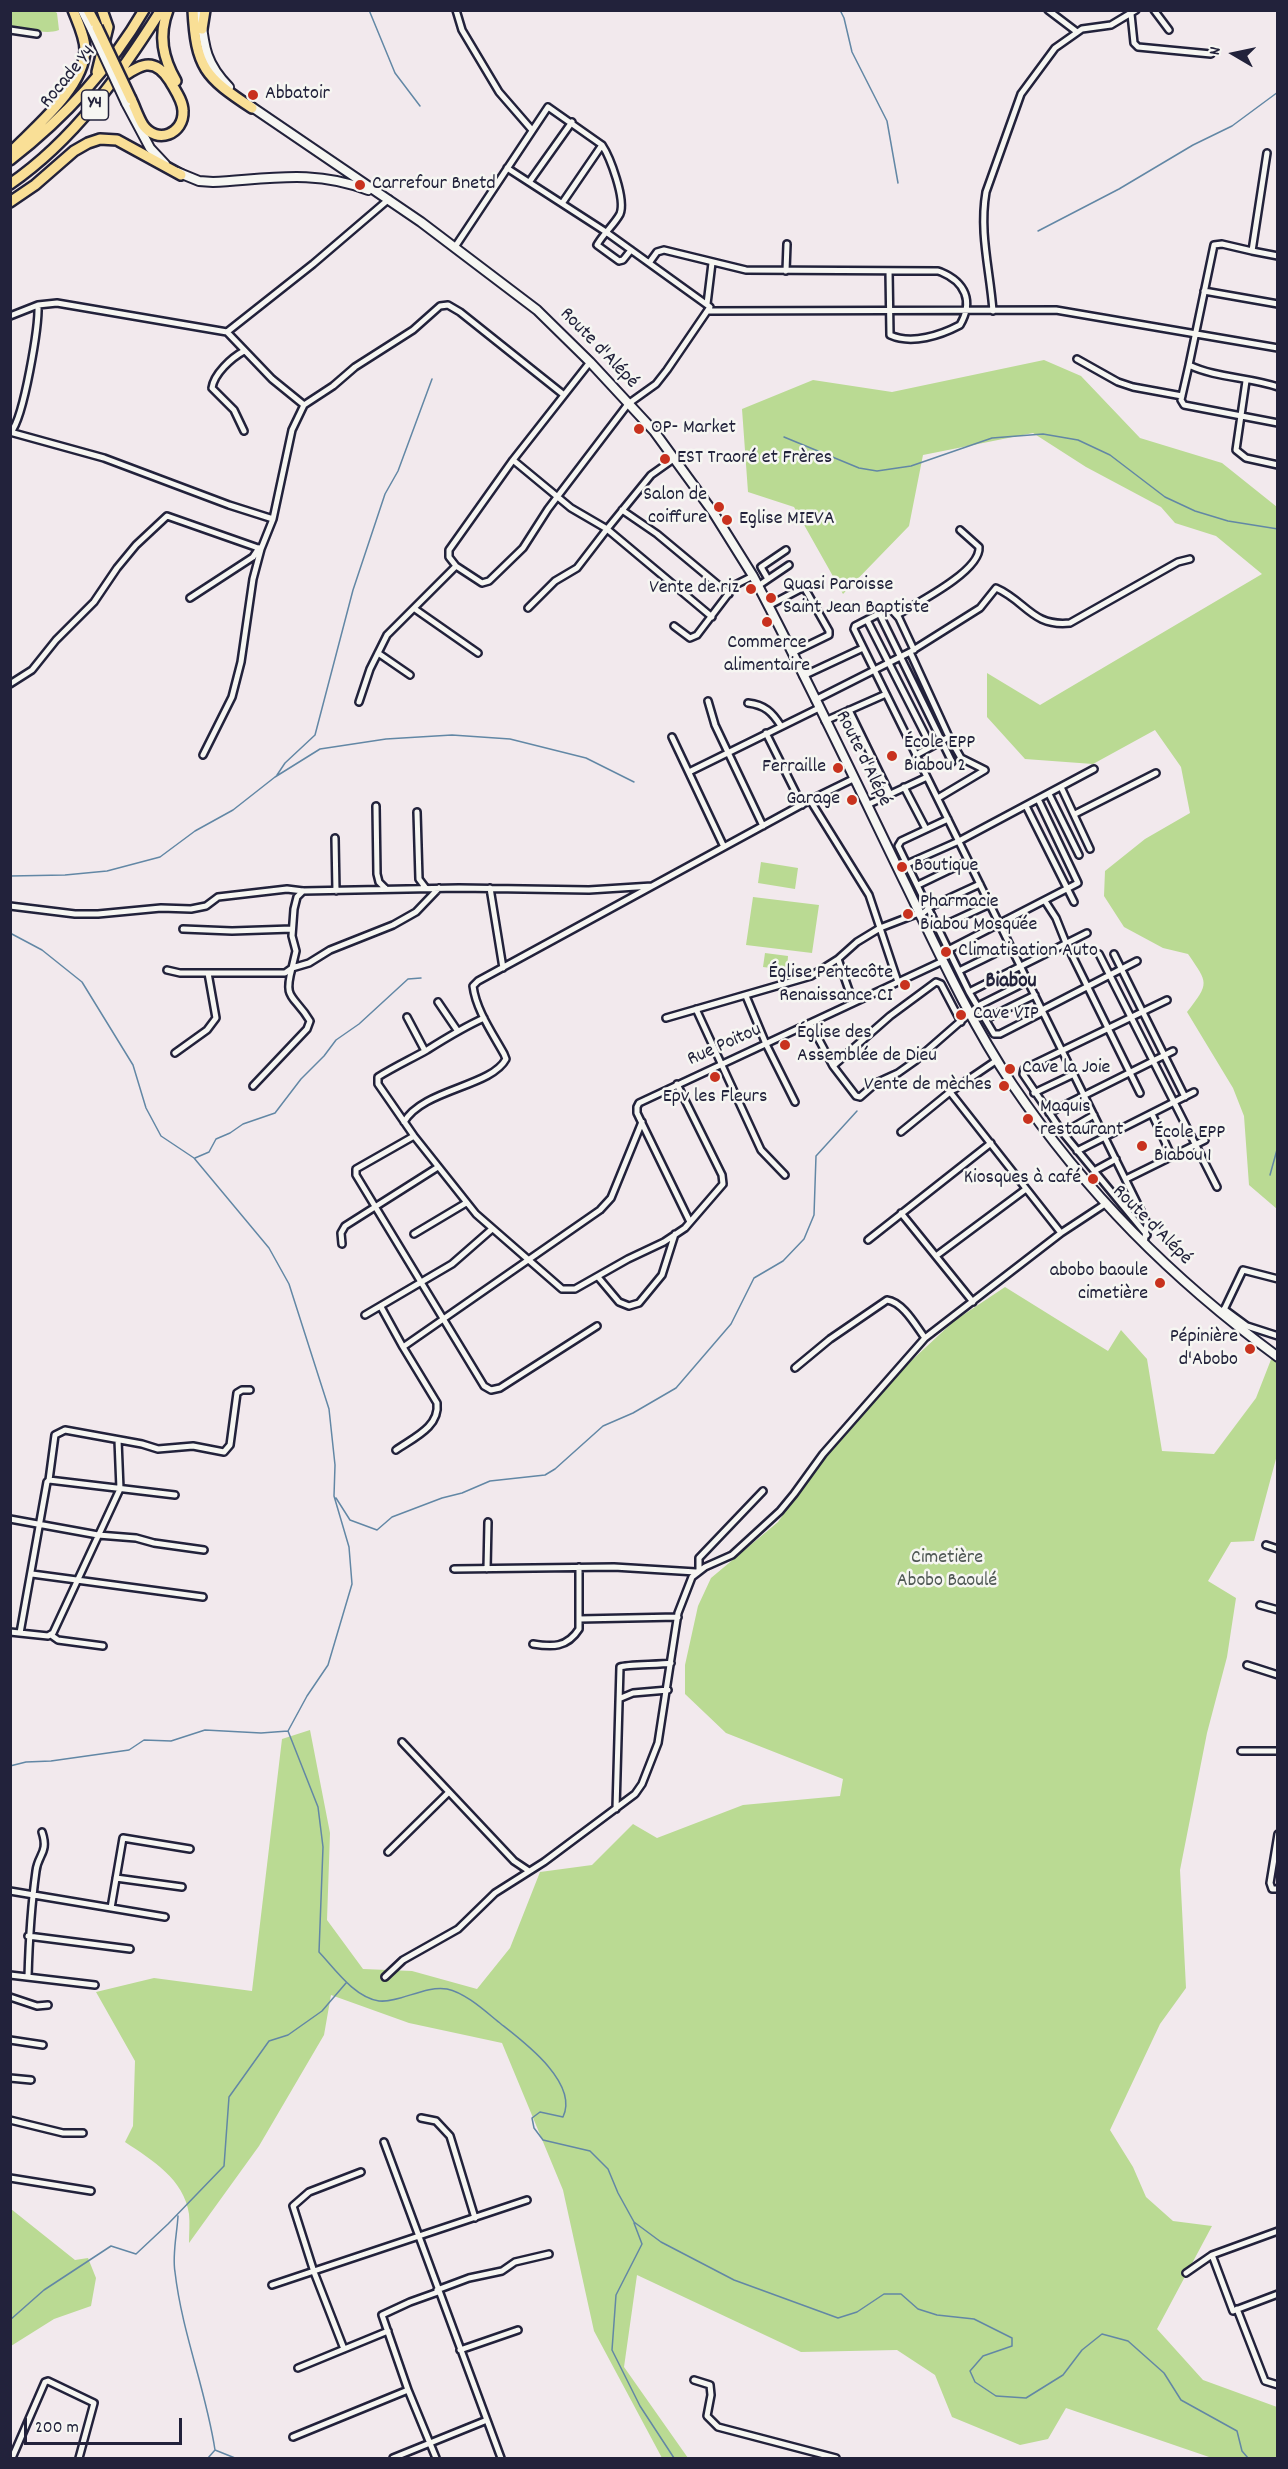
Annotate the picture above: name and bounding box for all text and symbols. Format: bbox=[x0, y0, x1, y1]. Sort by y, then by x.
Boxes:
north arrow bbox=[1204, 24, 1264, 84]
street label: Rocade Y4 bbox=[36, 42, 102, 114]
text: N bbox=[1204, 45, 1228, 57]
place label: Abbatoir bbox=[265, 83, 330, 107]
marker: Abbatoir bbox=[246, 88, 260, 102]
road number: Y4 bbox=[82, 90, 109, 120]
place label: Carrefour Bnetd bbox=[372, 173, 496, 197]
marker: Carrefour Bnetd bbox=[353, 178, 367, 192]
street label: Route d'Alépé bbox=[553, 303, 643, 395]
place label: OP- Market bbox=[651, 417, 736, 441]
marker: OP- Market bbox=[632, 422, 646, 436]
place label: EST Traoré et Frères bbox=[677, 447, 832, 471]
marker: EST Traoré et Frères bbox=[658, 452, 672, 466]
place label: Salon de coiffure bbox=[643, 484, 707, 531]
marker: Salon de coiffure bbox=[712, 500, 726, 514]
place label: Eglise MIEVA bbox=[739, 508, 835, 532]
marker: Eglise MIEVA bbox=[720, 513, 734, 527]
place label: Quasi Paroisse Saint Jean Baptiste bbox=[783, 574, 929, 621]
place label: Vente de riz bbox=[649, 577, 739, 601]
marker: Vente de riz bbox=[744, 582, 758, 596]
marker: Quasi Paroisse Saint Jean Baptiste bbox=[764, 591, 778, 605]
marker: Commerce alimentaire bbox=[760, 615, 774, 629]
place label: Commerce alimentaire bbox=[724, 632, 810, 679]
street label: Route d'Alépé bbox=[829, 707, 895, 811]
place label: École EPP Biabou 2 bbox=[904, 732, 975, 779]
marker: École EPP Biabou 2 bbox=[885, 749, 899, 763]
place label: Ferraille bbox=[762, 756, 826, 780]
marker: Ferraille bbox=[831, 761, 845, 775]
place label: Garage bbox=[786, 788, 840, 812]
marker: Garage bbox=[845, 793, 859, 807]
place label: Boutique bbox=[914, 855, 978, 879]
marker: Boutique bbox=[895, 860, 909, 874]
place label: Pharmacie Biabou Mosquée bbox=[920, 891, 1037, 938]
marker: Pharmacie Biabou Mosquée bbox=[901, 907, 915, 921]
place label: Climatisation Auto bbox=[958, 940, 1098, 964]
marker: Climatisation Auto bbox=[939, 945, 953, 959]
place label: Église Pentecôte Renaissance CI bbox=[769, 962, 893, 1009]
district label: Biabou bbox=[985, 970, 1037, 996]
marker: Église Pentecôte Renaissance CI bbox=[898, 978, 912, 992]
place label: Cave VIP bbox=[973, 1003, 1039, 1027]
marker: Cave VIP bbox=[954, 1008, 968, 1022]
street label: Rue Poitou bbox=[684, 1019, 766, 1073]
place label: Église des Assemblée de Dieu bbox=[797, 1022, 937, 1069]
marker: Église des Assemblée de Dieu bbox=[778, 1038, 792, 1052]
place label: Cave la Joie bbox=[1022, 1057, 1110, 1081]
marker: Cave la Joie bbox=[1003, 1062, 1017, 1076]
marker: Epv les Fleurs bbox=[708, 1070, 722, 1084]
place label: Vente de mèches bbox=[864, 1074, 992, 1098]
marker: Vente de mèches bbox=[997, 1079, 1011, 1093]
place label: Epv les Fleurs bbox=[663, 1086, 767, 1110]
place label: Maquis restaurant bbox=[1040, 1096, 1123, 1143]
marker: Maquis restaurant bbox=[1021, 1112, 1035, 1126]
place label: École EPP Biabou 1 bbox=[1154, 1122, 1225, 1169]
marker: École EPP Biabou 1 bbox=[1135, 1139, 1149, 1153]
place label: Kiosques à café bbox=[964, 1167, 1081, 1191]
marker: Kiosques à café bbox=[1086, 1172, 1100, 1186]
street label: Route d'Alépé bbox=[1106, 1181, 1196, 1271]
place label: abobo baoule cimetière bbox=[1050, 1260, 1148, 1307]
marker: abobo baoule cimetière bbox=[1153, 1276, 1167, 1290]
place label: Pépinière d'Abobo bbox=[1170, 1326, 1238, 1373]
marker: Pépinière d'Abobo bbox=[1243, 1342, 1257, 1356]
park label: Cimetière Abobo Baoulé bbox=[897, 1547, 997, 1594]
scale bar bbox=[27, 2406, 184, 2444]
text: 200 m bbox=[35, 2416, 79, 2441]

